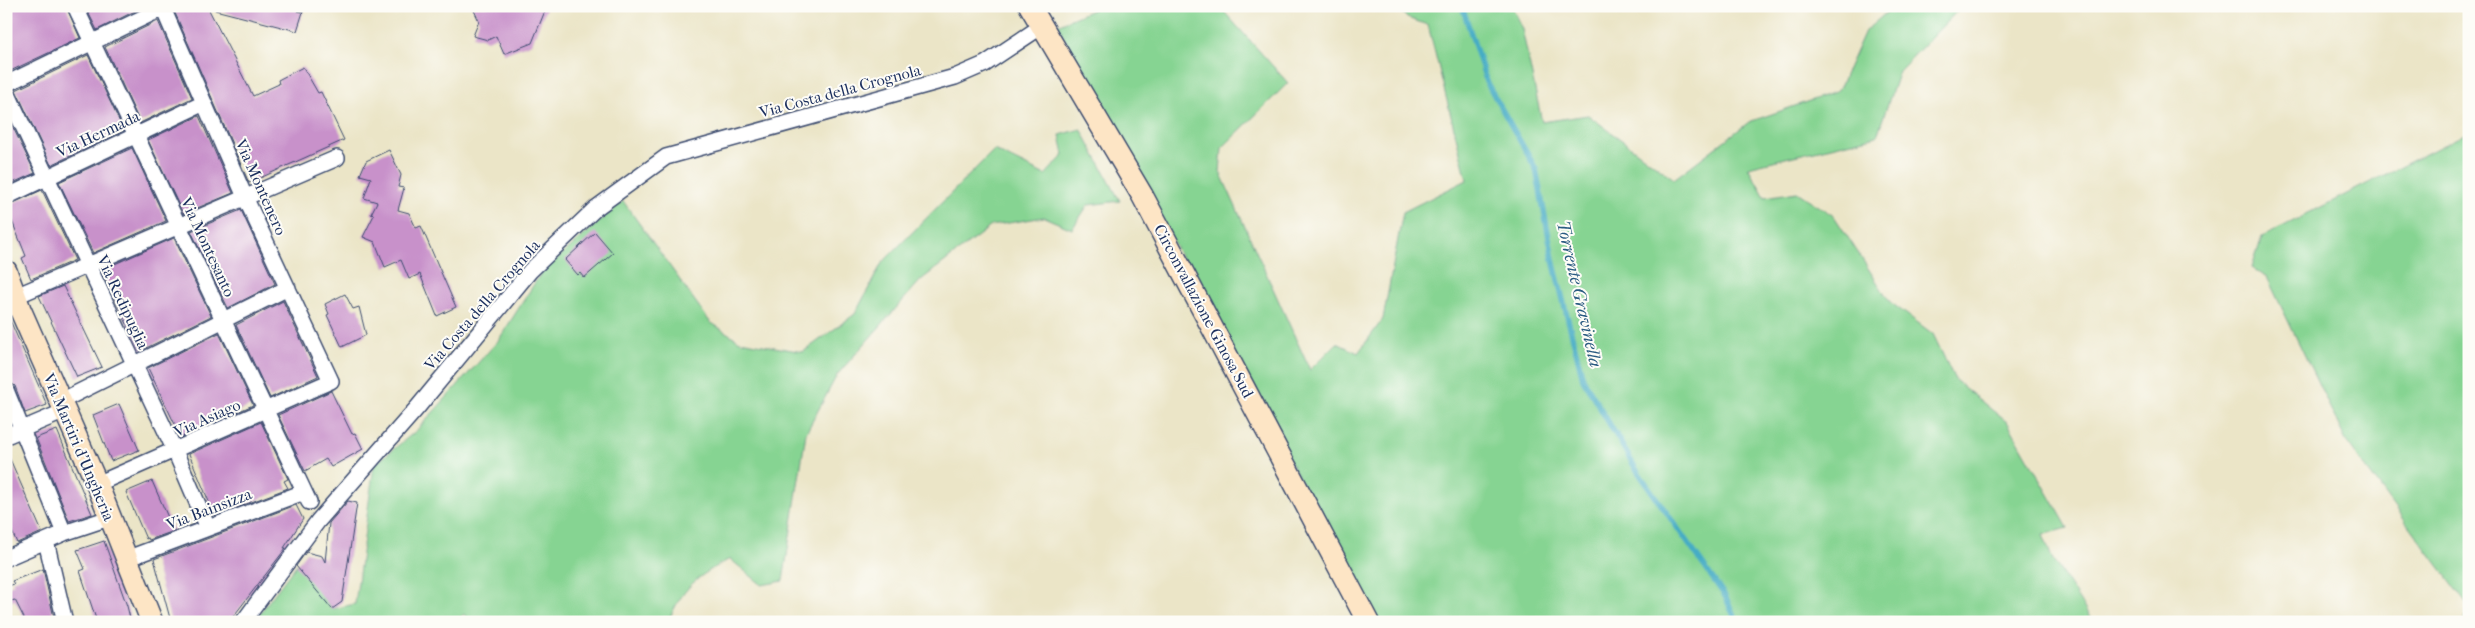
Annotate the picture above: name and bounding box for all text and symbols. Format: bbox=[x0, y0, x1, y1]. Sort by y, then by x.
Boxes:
street label: Via Costa della Crognola bbox=[756, 60, 924, 122]
street label: Via Hermada bbox=[52, 106, 143, 162]
street label: Via Montenero bbox=[231, 135, 291, 238]
street label: Via Montesanto bbox=[176, 193, 239, 300]
water label: Torrente Gravinella bbox=[1552, 219, 1606, 369]
street label: Circonvallazione Ginosa Sud bbox=[1150, 221, 1258, 401]
street label: Via Costa della Crognola bbox=[419, 235, 544, 375]
street label: Via Redipuglia bbox=[93, 251, 153, 353]
street label: Via Martiri d'Ungheria bbox=[39, 369, 119, 524]
street label: Via Asiago bbox=[170, 395, 243, 442]
street label: Via Bainsizza bbox=[163, 484, 255, 534]

